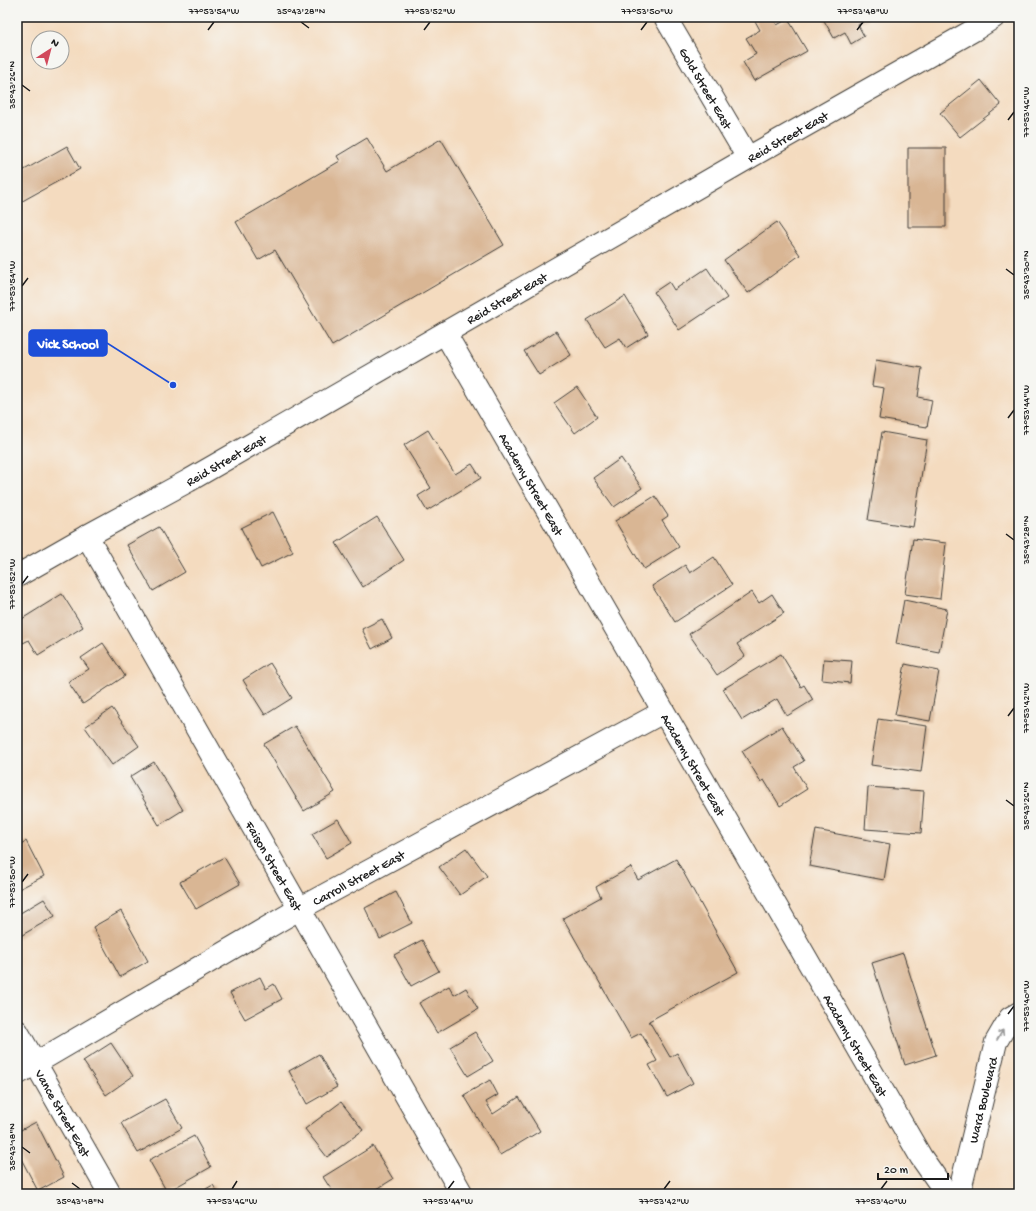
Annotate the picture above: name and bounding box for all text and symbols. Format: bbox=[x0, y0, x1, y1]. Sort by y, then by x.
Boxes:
text: 77°53'54"W bbox=[188, 6, 240, 18]
text: 35°43'28"N bbox=[276, 6, 326, 18]
text: 77°53'52"W bbox=[404, 6, 456, 18]
text: 77°53'50"W bbox=[620, 6, 673, 18]
text: 77°53'48"W bbox=[837, 6, 889, 18]
north arrow bbox=[30, 30, 70, 70]
text: N bbox=[48, 37, 61, 50]
street label: Gold Street East bbox=[675, 46, 735, 134]
text: 35°43'26"N bbox=[7, 60, 19, 110]
text: 77°53'46"W bbox=[1021, 86, 1033, 138]
street label: Reid Street East bbox=[745, 108, 833, 167]
text: 35°43'30"N bbox=[1021, 250, 1033, 300]
text: 77°53'54"W bbox=[7, 260, 19, 312]
street label: Reid Street East bbox=[465, 270, 552, 329]
callout: Vick School bbox=[29, 330, 107, 356]
text: Vick School bbox=[36, 337, 99, 354]
text: 77°53'44"W bbox=[1021, 385, 1033, 436]
street label: Academy Street East bbox=[494, 431, 566, 540]
street label: Reid Street East bbox=[184, 432, 271, 491]
text: 35°43'28"N bbox=[1021, 515, 1033, 565]
text: 77°53'52"W bbox=[7, 558, 19, 610]
text: 77°53'42"W bbox=[1021, 682, 1033, 734]
street label: Academy Street East bbox=[657, 712, 728, 821]
text: 35°43'26"N bbox=[1021, 781, 1033, 831]
street label: Faison Street East bbox=[241, 818, 305, 915]
street label: Carroll Street East bbox=[311, 847, 409, 910]
text: 77°53'50"W bbox=[7, 856, 19, 909]
text: 77°53'40"W bbox=[1021, 980, 1033, 1032]
street label: Academy Street East bbox=[819, 992, 890, 1101]
one-way arrow bbox=[997, 1029, 1005, 1041]
street label: Ward Boulevard bbox=[967, 1055, 1002, 1145]
street label: Vance Street East bbox=[30, 1067, 93, 1162]
text: 35°43'18"N bbox=[7, 1123, 19, 1172]
scale bar bbox=[878, 1155, 948, 1181]
text: 20 m bbox=[884, 1164, 909, 1178]
text: 35°43'18"N bbox=[55, 1196, 104, 1208]
text: 77°53'46"W bbox=[206, 1196, 258, 1208]
text: 77°53'44"W bbox=[422, 1196, 473, 1208]
text: 77°53'42"W bbox=[638, 1196, 690, 1208]
text: 77°53'40"W bbox=[855, 1196, 907, 1208]

